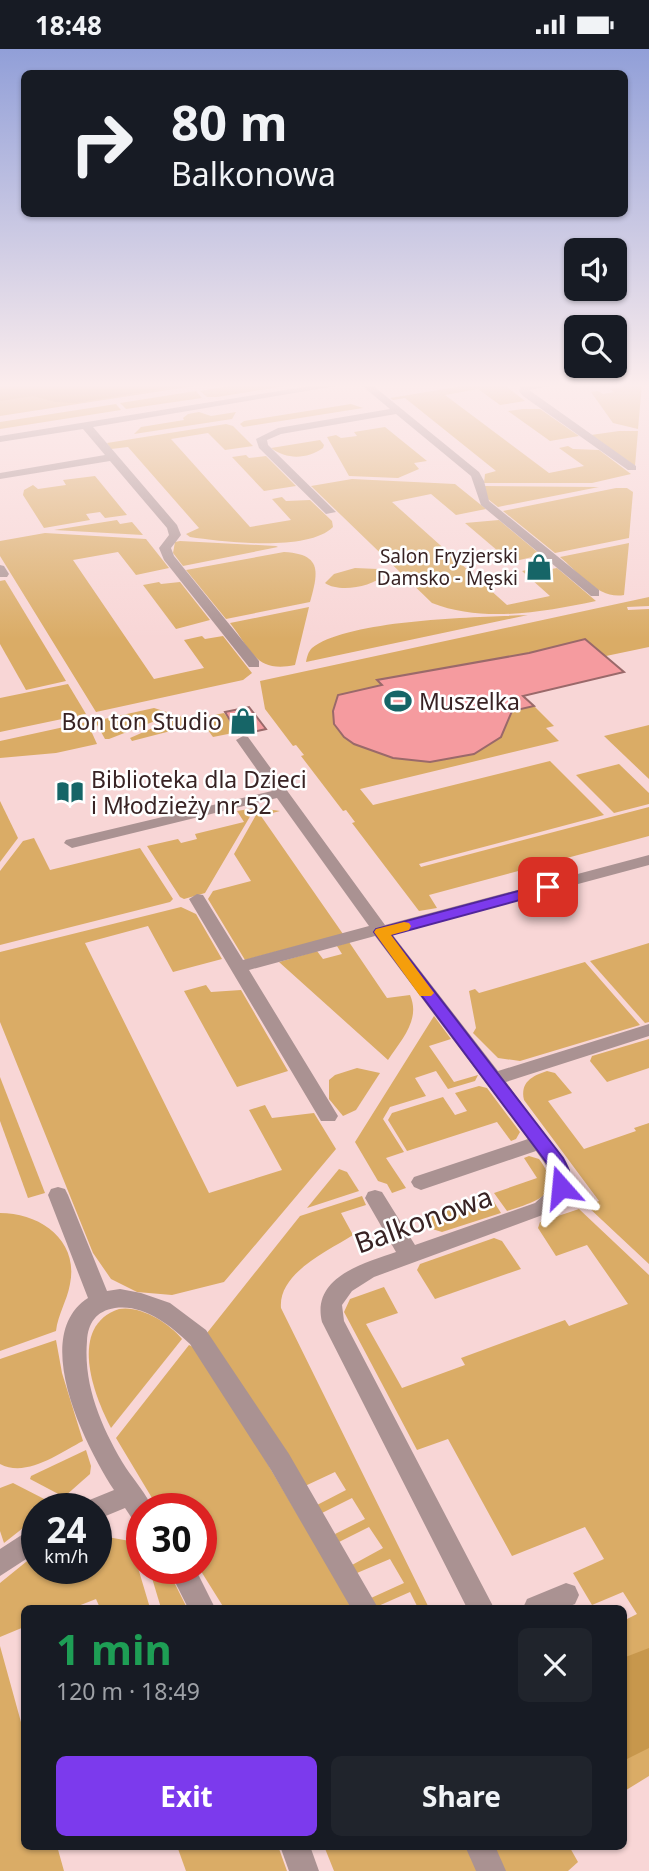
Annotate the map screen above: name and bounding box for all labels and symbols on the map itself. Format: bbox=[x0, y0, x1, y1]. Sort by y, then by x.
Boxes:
place label: Salon Fryzjerski Damsko - Męski bbox=[377, 543, 518, 591]
shop icon: Salon Fryzjerski Damsko - Męski bbox=[524, 552, 554, 582]
place label: Muszelka bbox=[419, 685, 520, 717]
sports icon: Muszelka bbox=[383, 686, 413, 716]
place label: Bon ton Studio bbox=[61, 705, 222, 737]
shop icon: Bon ton Studio bbox=[228, 706, 258, 736]
place label: Biblioteka dla Dzieci i Młodzieży nr 52 bbox=[91, 763, 307, 821]
library icon: Biblioteka dla Dzieci i Młodzieży nr 52 bbox=[55, 777, 85, 807]
pin bbox=[518, 857, 578, 917]
position arrow bbox=[524, 1150, 598, 1224]
street label: Balkonowa bbox=[349, 1176, 497, 1262]
speed limit sign: 30 bbox=[126, 1493, 217, 1584]

